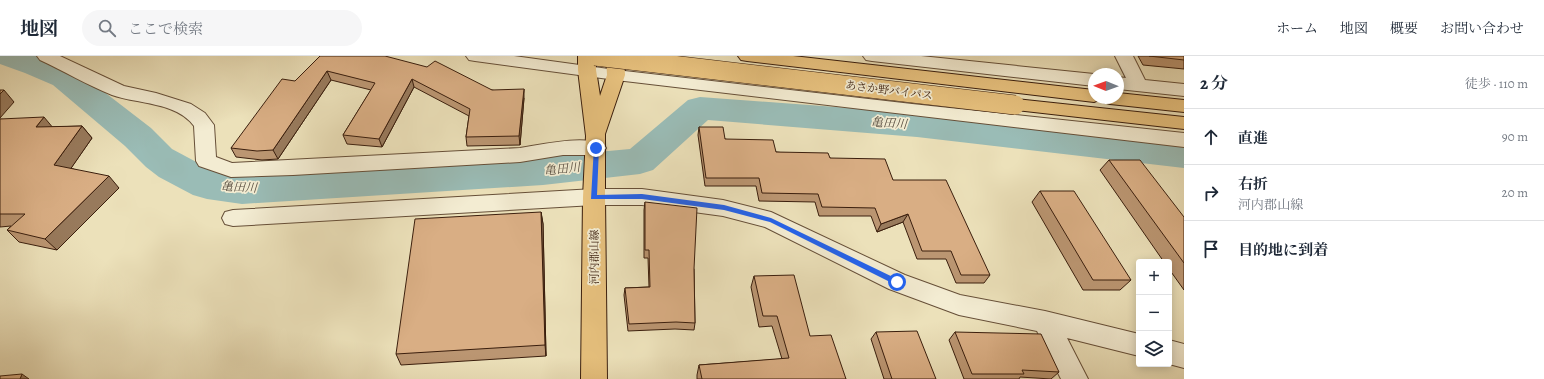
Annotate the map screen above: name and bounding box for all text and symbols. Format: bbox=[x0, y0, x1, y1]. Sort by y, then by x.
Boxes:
search box bbox=[82, 10, 362, 46]
text: 地図 bbox=[20, 16, 58, 42]
icon: search bbox=[96, 17, 118, 39]
text: ここで検索 bbox=[128, 19, 203, 39]
text: ホーム bbox=[1276, 19, 1318, 38]
text: 地図 bbox=[1340, 19, 1368, 38]
text: 概要 bbox=[1390, 19, 1418, 38]
text: お問い合わせ bbox=[1440, 19, 1524, 38]
north arrow bbox=[1088, 68, 1124, 104]
text: 2 分 bbox=[1200, 72, 1228, 95]
text: 徒歩 · 110 m bbox=[1465, 75, 1528, 92]
street label: あさか野バイパス bbox=[844, 78, 933, 103]
water label: 亀田川 bbox=[870, 114, 910, 132]
icon: ahead bbox=[1200, 126, 1222, 148]
text: 直進 bbox=[1238, 128, 1268, 148]
text: 90 m bbox=[1502, 128, 1528, 145]
route end bbox=[587, 139, 605, 157]
water label: 亀田川 bbox=[543, 159, 583, 179]
text: 右折 bbox=[1238, 174, 1268, 194]
water label: 亀田川 bbox=[221, 178, 259, 196]
icon: right bbox=[1200, 182, 1222, 204]
text: 20 m bbox=[1502, 184, 1528, 201]
text: 河内郡山線 bbox=[1238, 196, 1303, 213]
street label: 河内郡山線 bbox=[587, 230, 602, 285]
icon: arrive bbox=[1200, 238, 1222, 260]
text: 目的地に到着 bbox=[1238, 240, 1328, 260]
map controls bbox=[1136, 259, 1172, 367]
button: + bbox=[1136, 259, 1172, 295]
route start bbox=[888, 273, 906, 291]
button: − bbox=[1136, 295, 1172, 331]
button: layers bbox=[1136, 331, 1172, 367]

